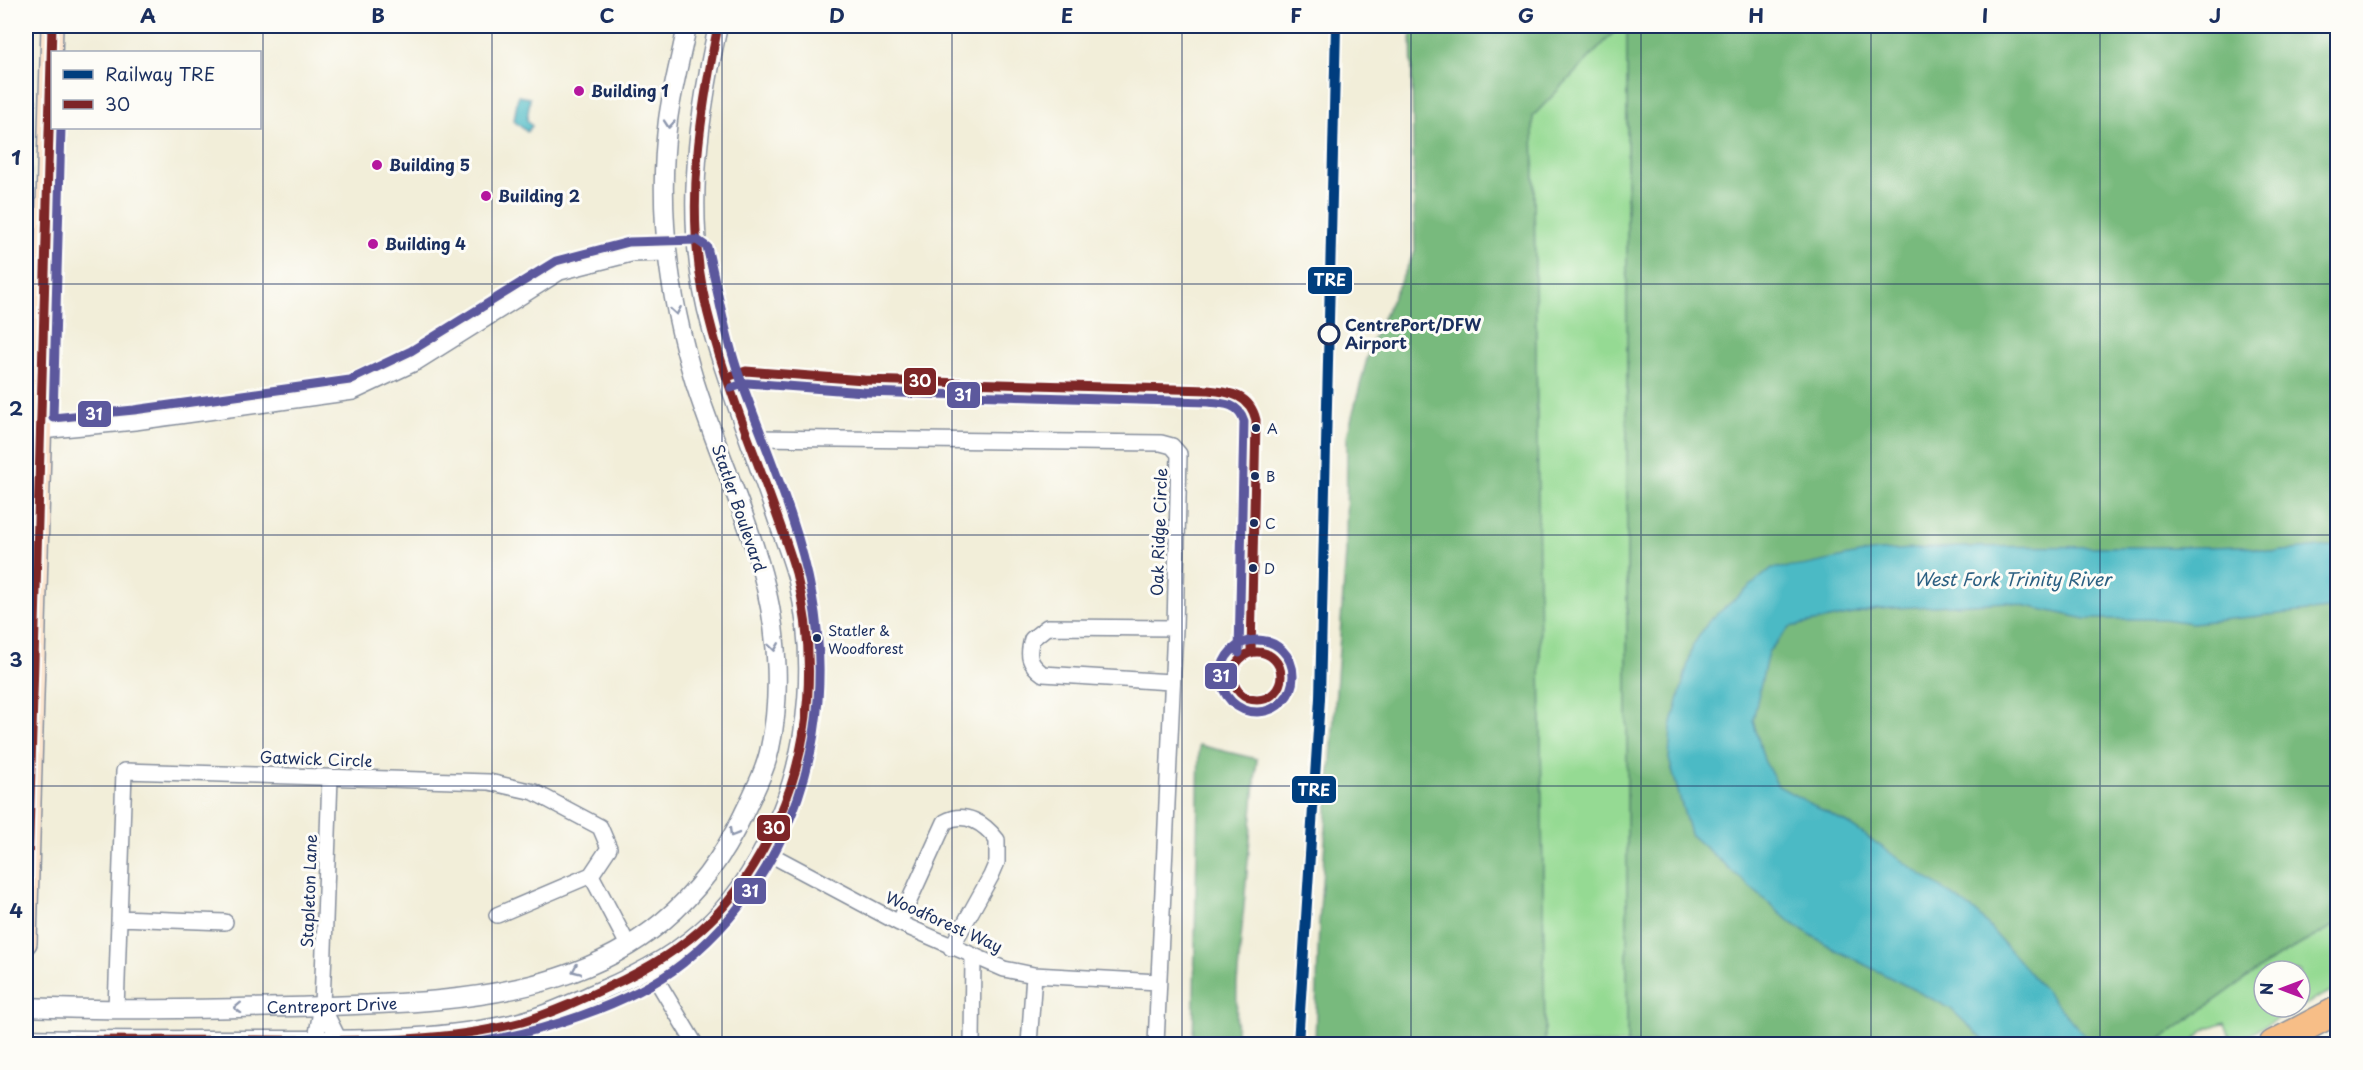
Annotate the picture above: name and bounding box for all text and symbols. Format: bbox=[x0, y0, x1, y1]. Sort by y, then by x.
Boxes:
text: A bbox=[140, 0, 156, 30]
text: B bbox=[371, 0, 385, 30]
text: C bbox=[599, 0, 615, 30]
text: D bbox=[829, 0, 845, 30]
text: E bbox=[1061, 0, 1073, 30]
text: F bbox=[1290, 0, 1302, 30]
text: G bbox=[1518, 0, 1534, 30]
text: H bbox=[1748, 0, 1764, 30]
text: I bbox=[1982, 0, 1988, 30]
text: J bbox=[2209, 0, 2221, 30]
legend bbox=[51, 51, 261, 129]
text: Railway TRE bbox=[105, 60, 215, 87]
place label: Building 1 bbox=[591, 78, 669, 102]
marker: Building 1 bbox=[572, 84, 586, 98]
text: 30 bbox=[105, 90, 130, 117]
one-way arrow bbox=[663, 120, 676, 129]
text: 1 bbox=[11, 142, 21, 172]
place label: Building 5 bbox=[389, 152, 470, 176]
marker: Building 5 bbox=[370, 158, 384, 172]
place label: Building 2 bbox=[498, 183, 580, 207]
marker: Building 2 bbox=[479, 189, 493, 203]
place label: Building 4 bbox=[385, 231, 466, 255]
marker: Building 4 bbox=[366, 237, 380, 251]
line badge: TRE bbox=[1307, 266, 1353, 295]
text: TRE bbox=[1314, 267, 1346, 291]
one-way arrow bbox=[670, 306, 682, 315]
place label: CentrePort/DFW Airport bbox=[1345, 312, 1481, 354]
marker: CentrePort/DFW Airport bbox=[1318, 323, 1340, 345]
line badge: 30 bbox=[903, 367, 937, 396]
text: 30 bbox=[909, 368, 931, 392]
line badge: 31 bbox=[946, 381, 981, 409]
text: 31 bbox=[954, 382, 972, 406]
text: 2 bbox=[9, 393, 23, 423]
line badge: 31 bbox=[77, 400, 112, 428]
text: 31 bbox=[85, 401, 103, 425]
place label: A bbox=[1267, 418, 1278, 439]
marker: A bbox=[1250, 422, 1262, 434]
street label: Statler Boulevard bbox=[707, 441, 773, 575]
place label: B bbox=[1266, 466, 1275, 487]
street label: Oak Ridge Circle bbox=[1144, 467, 1172, 597]
marker: B bbox=[1249, 470, 1261, 482]
place label: C bbox=[1265, 513, 1276, 534]
marker: C bbox=[1248, 517, 1260, 529]
place label: D bbox=[1264, 558, 1275, 579]
marker: D bbox=[1247, 562, 1259, 574]
water label: West Fork Trinity River bbox=[1913, 565, 2113, 592]
place label: Statler & Woodforest bbox=[828, 620, 904, 659]
marker: Statler & Woodforest bbox=[811, 632, 823, 644]
one-way arrow bbox=[768, 642, 780, 651]
text: 3 bbox=[9, 644, 23, 674]
line badge: 31 bbox=[1204, 662, 1238, 690]
text: 31 bbox=[1212, 663, 1230, 687]
street label: Gatwick Circle bbox=[259, 744, 373, 772]
line badge: TRE bbox=[1291, 775, 1337, 804]
text: TRE bbox=[1298, 777, 1330, 801]
line badge: 30 bbox=[756, 814, 791, 842]
text: 30 bbox=[763, 815, 785, 839]
one-way arrow bbox=[729, 827, 740, 838]
street label: Stapleton Lane bbox=[294, 834, 322, 948]
line badge: 31 bbox=[733, 877, 767, 905]
text: 31 bbox=[741, 878, 759, 902]
street label: Woodforest Way bbox=[882, 884, 1007, 958]
text: 4 bbox=[9, 895, 23, 925]
north arrow bbox=[2252, 959, 2312, 1019]
one-way arrow bbox=[571, 963, 582, 975]
text: N bbox=[2254, 983, 2278, 995]
street label: Centreport Drive bbox=[266, 990, 398, 1019]
one-way arrow bbox=[234, 1002, 243, 1014]

